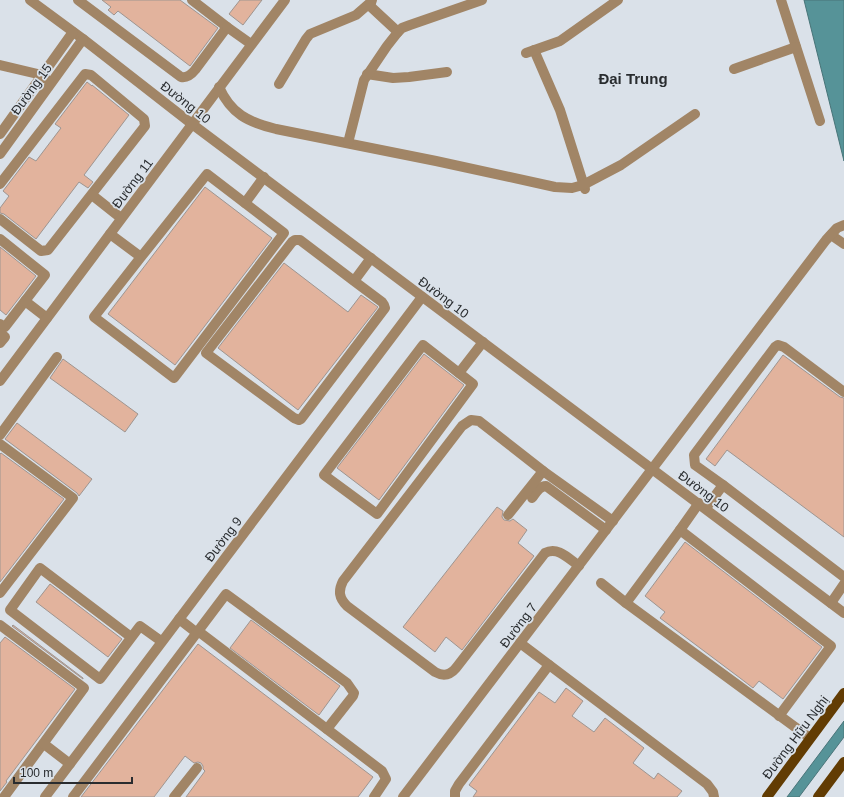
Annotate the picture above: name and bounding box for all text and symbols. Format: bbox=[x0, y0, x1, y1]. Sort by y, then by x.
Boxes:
street label: Đường 15 bbox=[8, 61, 55, 118]
district label: Đại Trung bbox=[598, 70, 668, 87]
street label: Đường 10 bbox=[158, 78, 214, 127]
street label: Đường 11 bbox=[109, 156, 156, 211]
street label: Đường 10 bbox=[416, 274, 472, 321]
street label: Đường 10 bbox=[676, 468, 732, 515]
street label: Đường 9 bbox=[202, 514, 245, 565]
street label: Đường 7 bbox=[497, 600, 540, 651]
street label: Đường Hữu Nghị bbox=[759, 693, 832, 782]
scale bar bbox=[14, 759, 132, 785]
text: 100 m bbox=[20, 766, 53, 780]

